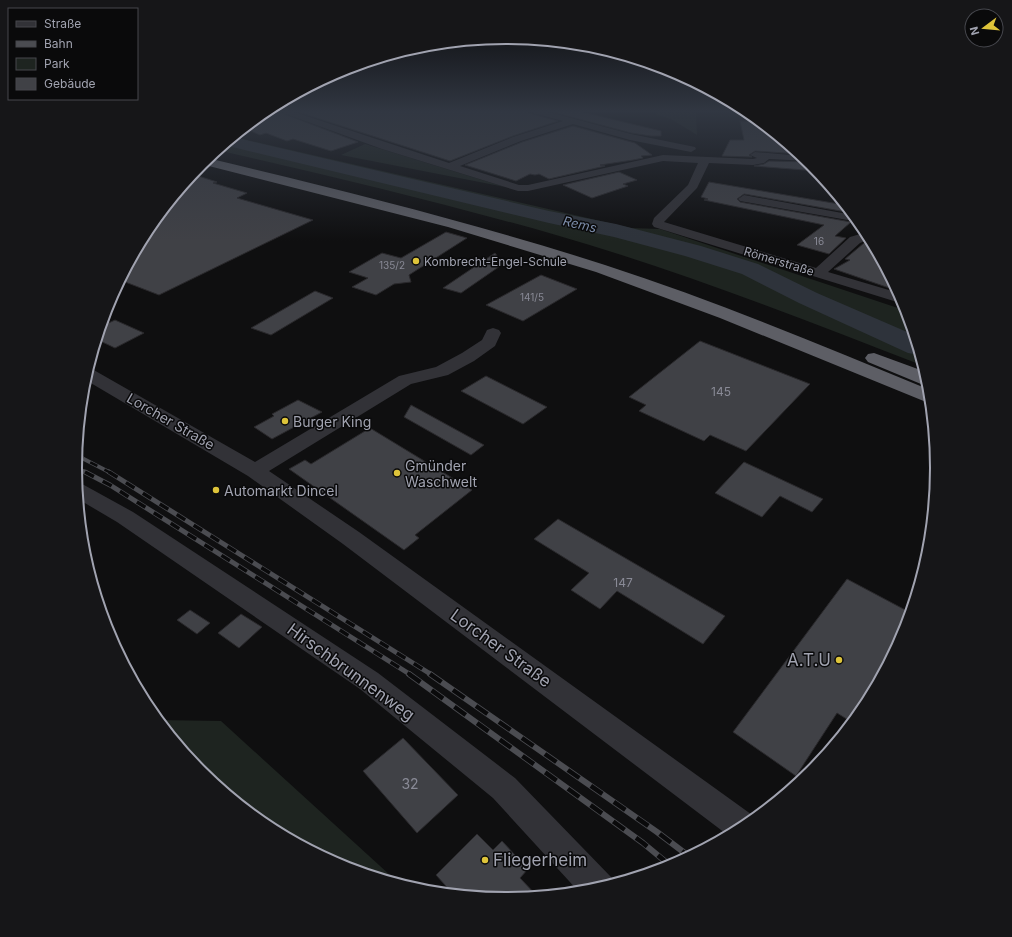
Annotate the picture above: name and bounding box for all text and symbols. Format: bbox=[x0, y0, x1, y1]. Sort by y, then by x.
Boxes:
legend bbox=[8, 8, 138, 100]
north arrow bbox=[964, 8, 1004, 48]
text: Straße bbox=[44, 16, 81, 31]
text: N bbox=[967, 25, 982, 37]
text: Bahn bbox=[44, 36, 73, 51]
text: Park bbox=[44, 56, 70, 71]
text: Gebäude bbox=[44, 76, 96, 91]
water label: Rems bbox=[562, 212, 598, 236]
house number: 16 bbox=[814, 235, 824, 247]
street label: Römerstraße bbox=[742, 243, 816, 279]
place label: Kombrecht-Engel-Schule bbox=[424, 254, 567, 269]
marker: Kombrecht-Engel-Schule bbox=[411, 256, 421, 266]
house number: 135/2 bbox=[379, 259, 405, 271]
house number: 141/5 bbox=[520, 291, 544, 303]
house number: 145 bbox=[711, 384, 731, 399]
street label: Lorcher Straße bbox=[124, 389, 218, 453]
place label: Burger King bbox=[293, 413, 371, 430]
marker: Burger King bbox=[280, 416, 290, 426]
place label: Gmünder Waschwelt bbox=[405, 457, 478, 490]
marker: Gmünder Waschwelt bbox=[392, 468, 402, 478]
place label: Automarkt Dincel bbox=[224, 482, 338, 499]
marker: Automarkt Dincel bbox=[211, 485, 221, 495]
house number: 147 bbox=[613, 575, 633, 590]
street label: Lorcher Straße bbox=[447, 605, 555, 691]
street label: Hirschbrunnenweg bbox=[283, 619, 419, 725]
place label: A.T.U bbox=[787, 650, 831, 670]
marker: A.T.U bbox=[834, 655, 844, 665]
house number: 32 bbox=[401, 775, 419, 792]
place label: Fliegerheim bbox=[493, 850, 587, 870]
marker: Fliegerheim bbox=[480, 855, 490, 865]

